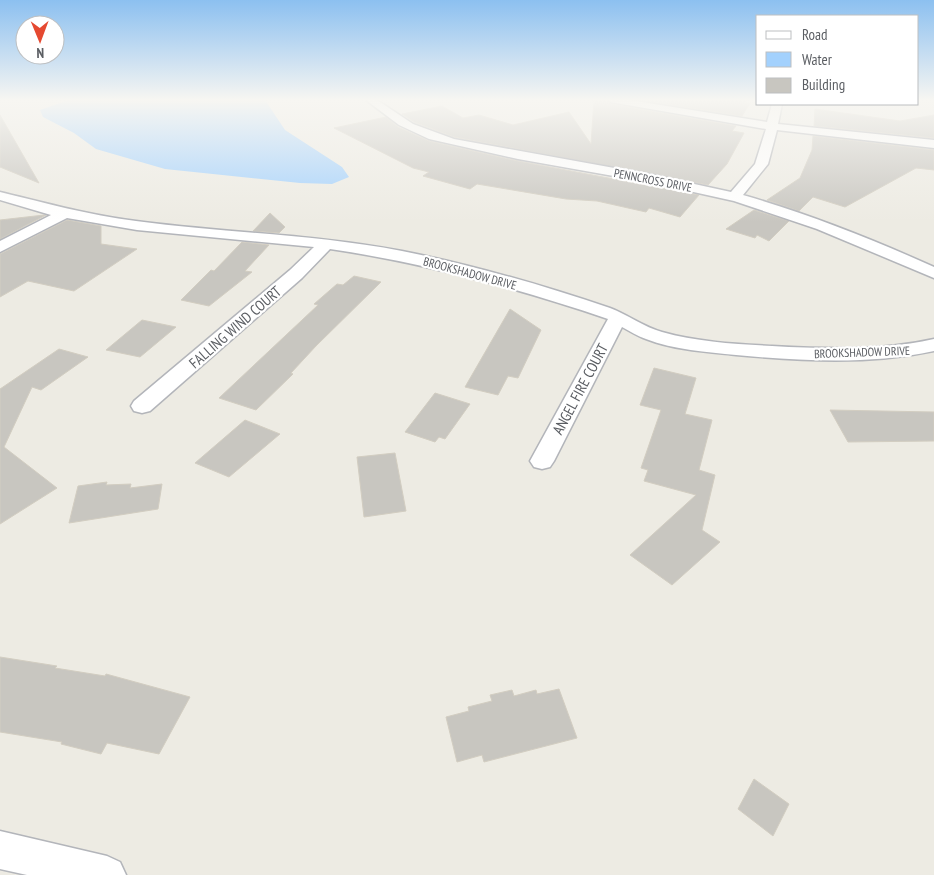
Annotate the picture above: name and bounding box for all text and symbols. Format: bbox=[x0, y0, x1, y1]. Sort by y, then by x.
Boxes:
north arrow bbox=[15, 15, 65, 65]
legend bbox=[756, 15, 919, 105]
text: Road bbox=[802, 25, 828, 44]
text: N bbox=[36, 44, 44, 62]
text: Water bbox=[802, 50, 833, 69]
text: Building bbox=[802, 75, 845, 94]
street label: PENNCROSS DRIVE bbox=[613, 165, 693, 195]
street label: BROOKSHADOW DRIVE bbox=[422, 253, 518, 293]
street label: FALLING WIND COURT bbox=[185, 282, 285, 372]
street label: ANGEL FIRE COURT bbox=[548, 340, 612, 438]
street label: BROOKSHADOW DRIVE bbox=[814, 343, 910, 361]

